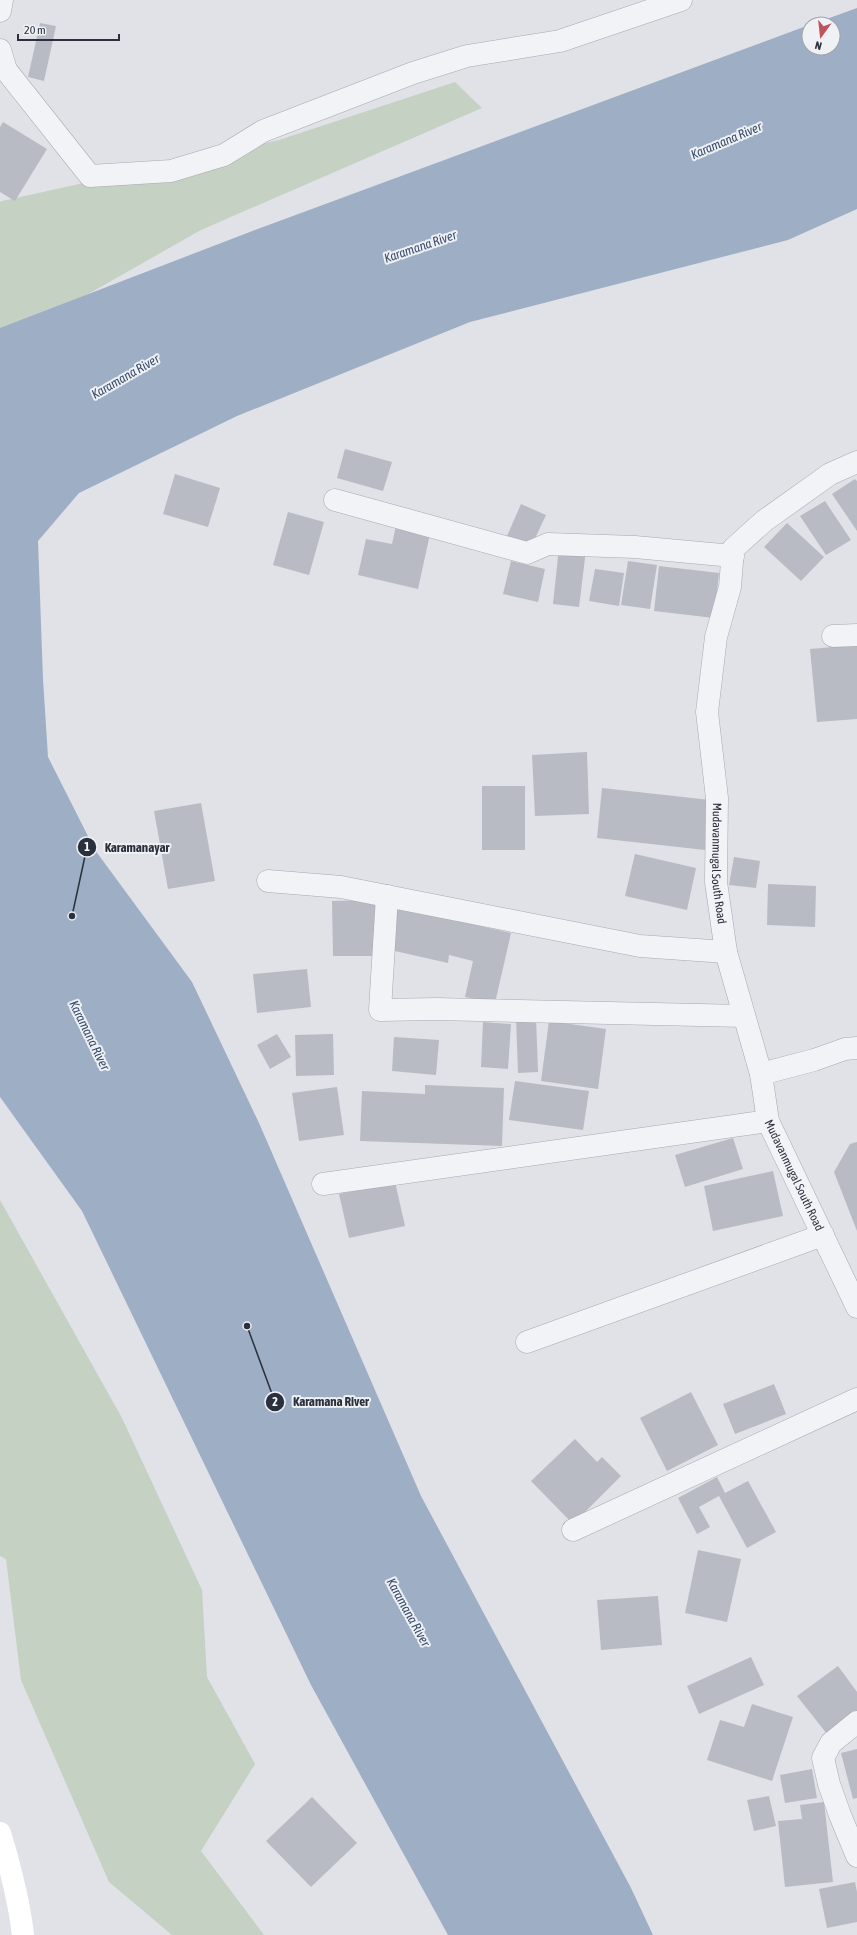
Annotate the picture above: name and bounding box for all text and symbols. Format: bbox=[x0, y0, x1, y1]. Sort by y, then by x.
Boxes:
scale bar bbox=[18, 16, 119, 42]
north arrow bbox=[801, 16, 841, 56]
text: 20 m bbox=[24, 23, 46, 37]
text: N bbox=[814, 39, 823, 52]
water label: Karamana River bbox=[688, 118, 765, 162]
water label: Karamana River bbox=[382, 227, 459, 266]
water label: Karamana River bbox=[89, 350, 163, 402]
street label: Mudavanmugal South Road bbox=[709, 803, 729, 925]
callout: Karamanayar bbox=[77, 835, 178, 860]
text: 1 bbox=[84, 840, 90, 854]
text: Karamanayar bbox=[105, 840, 170, 855]
water label: Karamana River bbox=[66, 998, 113, 1074]
street label: Mudavanmugal South Road bbox=[761, 1118, 827, 1233]
callout: Karamana River bbox=[265, 1389, 377, 1414]
text: Karamana River bbox=[293, 1394, 370, 1409]
text: 2 bbox=[272, 1395, 278, 1409]
water label: Karamana River bbox=[384, 1576, 434, 1650]

